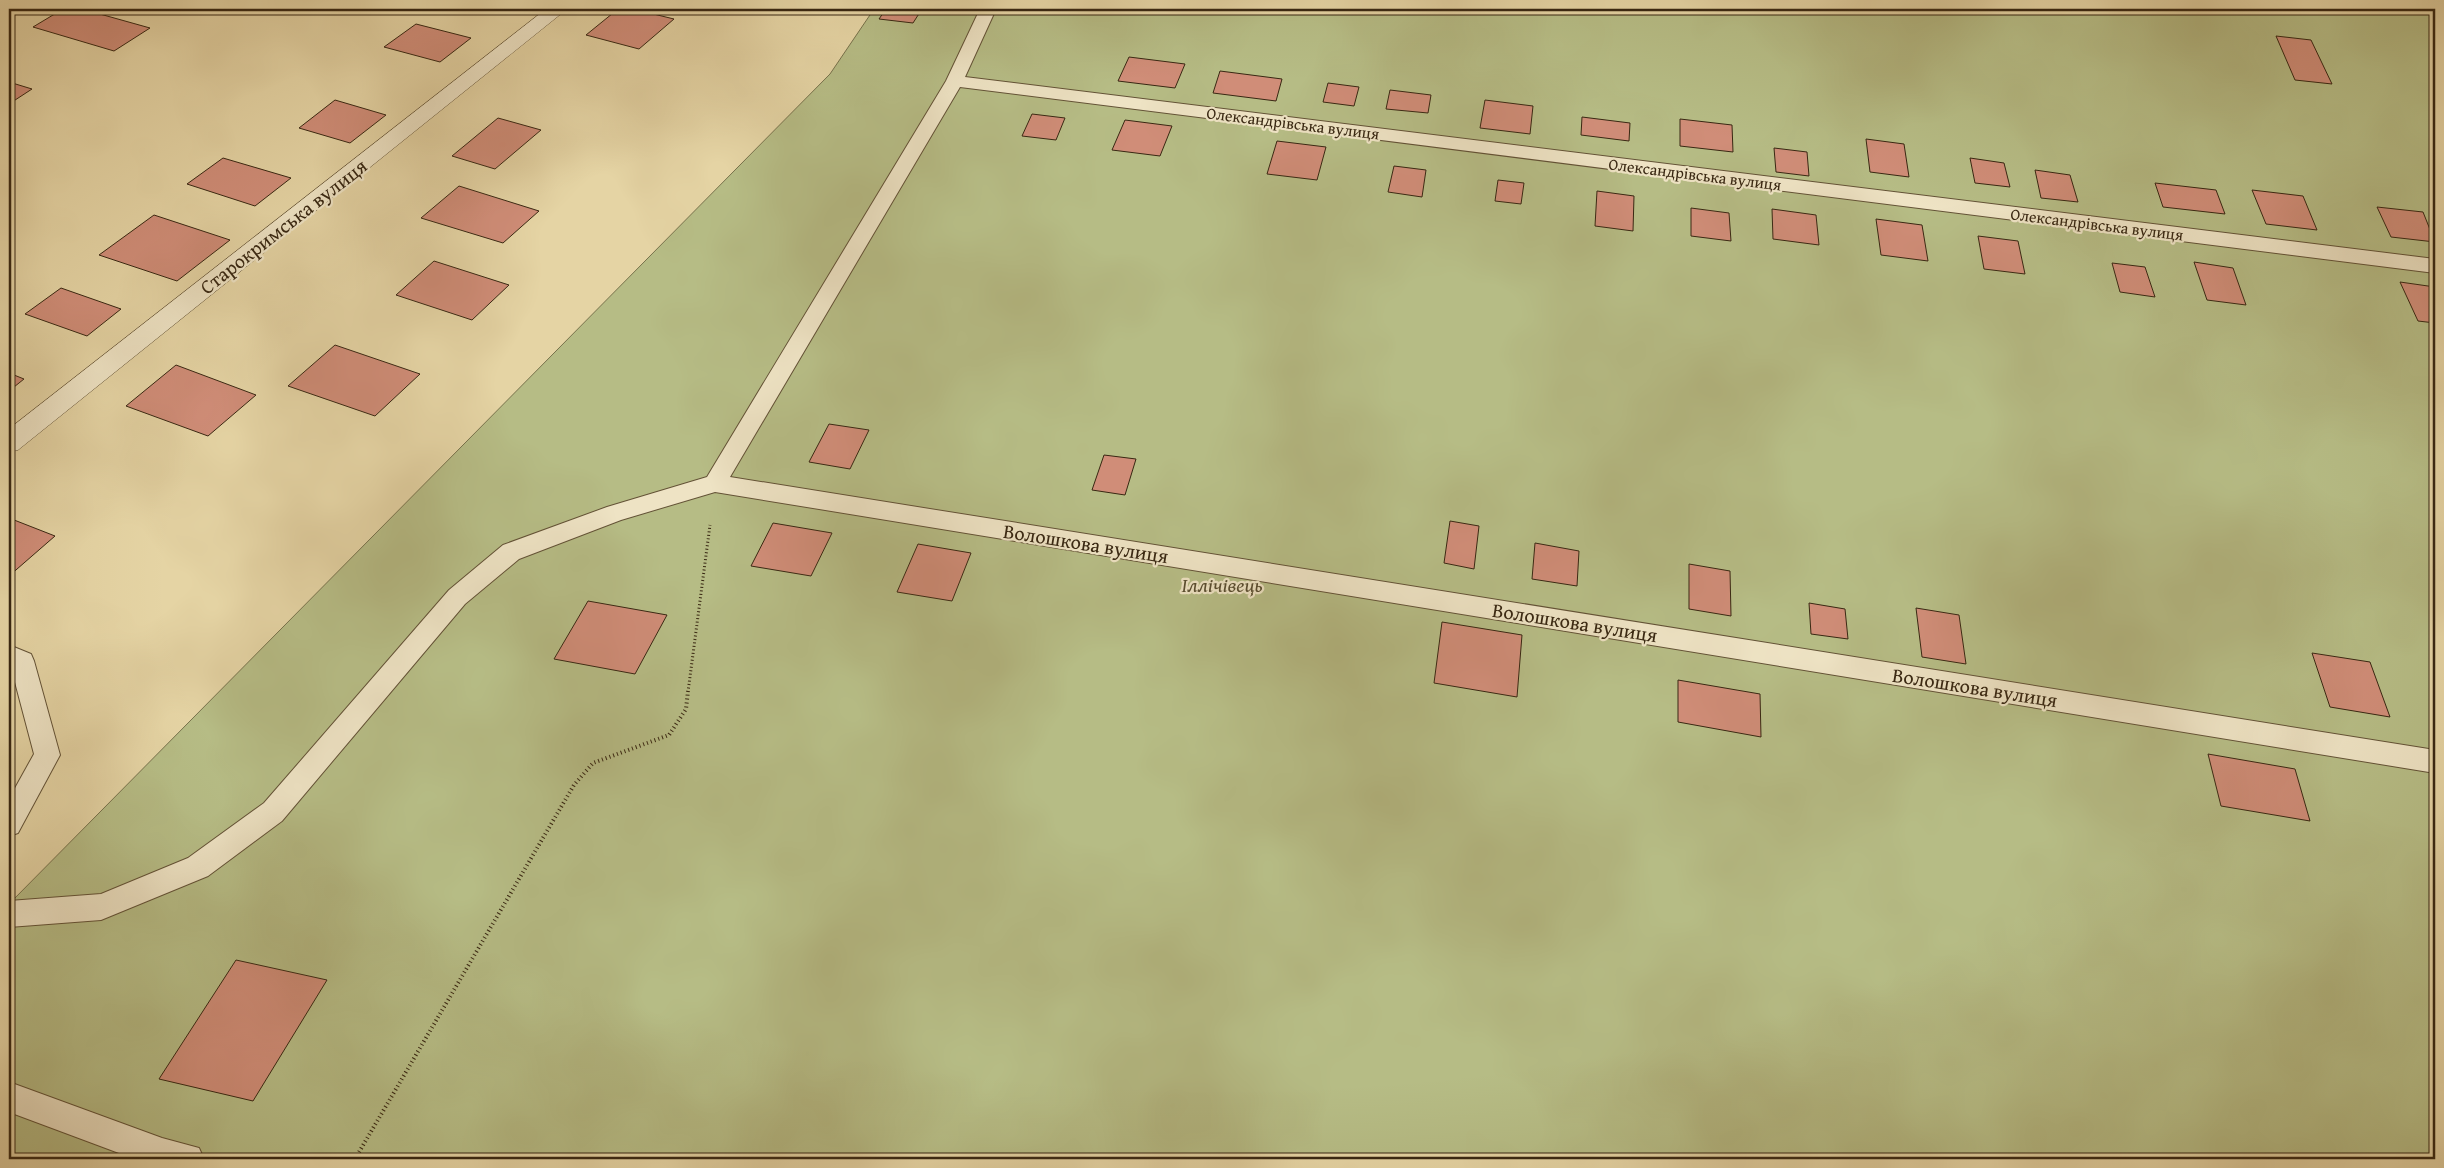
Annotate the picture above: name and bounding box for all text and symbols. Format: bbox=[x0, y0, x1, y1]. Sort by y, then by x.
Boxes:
street label: Олександрівська вулиця bbox=[1205, 101, 1381, 145]
street label: Старокримська вулиця bbox=[193, 151, 373, 301]
street label: Олександрівська вулиця bbox=[1607, 152, 1783, 196]
street label: Олександрівська вулиця bbox=[2009, 202, 2185, 246]
street label: Волошкова вулиця bbox=[1001, 516, 1171, 570]
park label: Іллічівець bbox=[1181, 570, 1263, 599]
street label: Волошкова вулиця bbox=[1490, 595, 1660, 649]
street label: Волошкова вулиця bbox=[1890, 660, 2060, 714]

